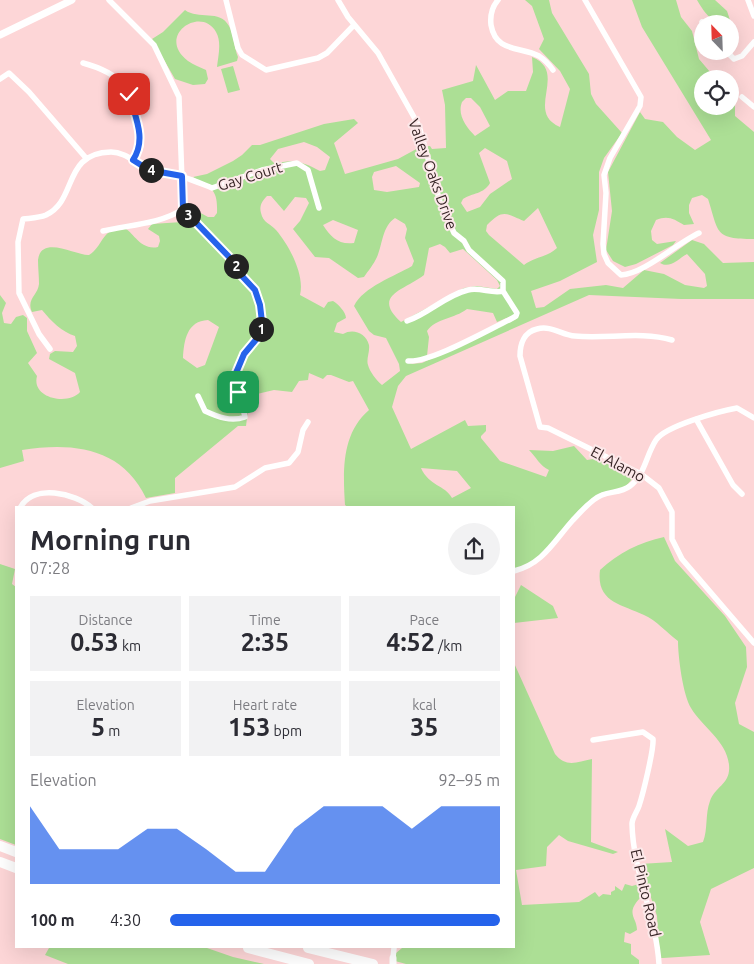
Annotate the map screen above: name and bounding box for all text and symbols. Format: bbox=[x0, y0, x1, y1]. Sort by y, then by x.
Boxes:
north arrow bbox=[694, 15, 739, 60]
map controls bbox=[694, 15, 739, 115]
button: locate bbox=[694, 70, 739, 115]
pin bbox=[108, 73, 150, 115]
icon: check bbox=[115, 80, 143, 108]
street label: Valley Oaks Drive bbox=[405, 117, 461, 231]
pin: 4 bbox=[138, 158, 164, 182]
street label: Gay Court bbox=[216, 158, 284, 194]
text: 4 bbox=[148, 162, 155, 178]
pin: 3 bbox=[176, 202, 200, 228]
text: 3 bbox=[185, 207, 192, 223]
pin: 2 bbox=[224, 254, 248, 278]
text: 2 bbox=[233, 258, 240, 274]
pin: 1 bbox=[248, 316, 274, 342]
text: 1 bbox=[258, 321, 265, 337]
pin bbox=[217, 371, 259, 413]
icon: arrive bbox=[224, 378, 252, 406]
street label: El Alamo bbox=[588, 443, 648, 485]
button: share bbox=[448, 523, 500, 575]
text: Morning run bbox=[30, 524, 191, 555]
text: 07:28 bbox=[30, 559, 70, 577]
text: Distance bbox=[79, 612, 133, 628]
text: Time bbox=[249, 612, 281, 628]
text: Pace bbox=[410, 612, 439, 628]
text: 0.53 bbox=[70, 628, 119, 656]
text: 2:35 bbox=[241, 628, 289, 656]
text: 4:52 bbox=[386, 628, 435, 656]
text: km bbox=[119, 638, 141, 654]
text: /km bbox=[435, 638, 462, 654]
text: Elevation bbox=[76, 697, 135, 713]
text: Heart rate bbox=[233, 697, 297, 713]
text: kcal bbox=[412, 697, 436, 713]
text: 5 bbox=[91, 713, 105, 741]
text: 153 bbox=[228, 713, 270, 741]
text: 35 bbox=[410, 713, 438, 741]
text: m bbox=[105, 723, 120, 739]
text: bpm bbox=[270, 723, 302, 739]
text: Elevation bbox=[30, 771, 97, 789]
text: 92–95 m bbox=[438, 771, 500, 789]
street label: El Pinto Road bbox=[628, 847, 664, 939]
text: 100 m bbox=[30, 911, 75, 929]
text: 4:30 bbox=[110, 911, 141, 929]

